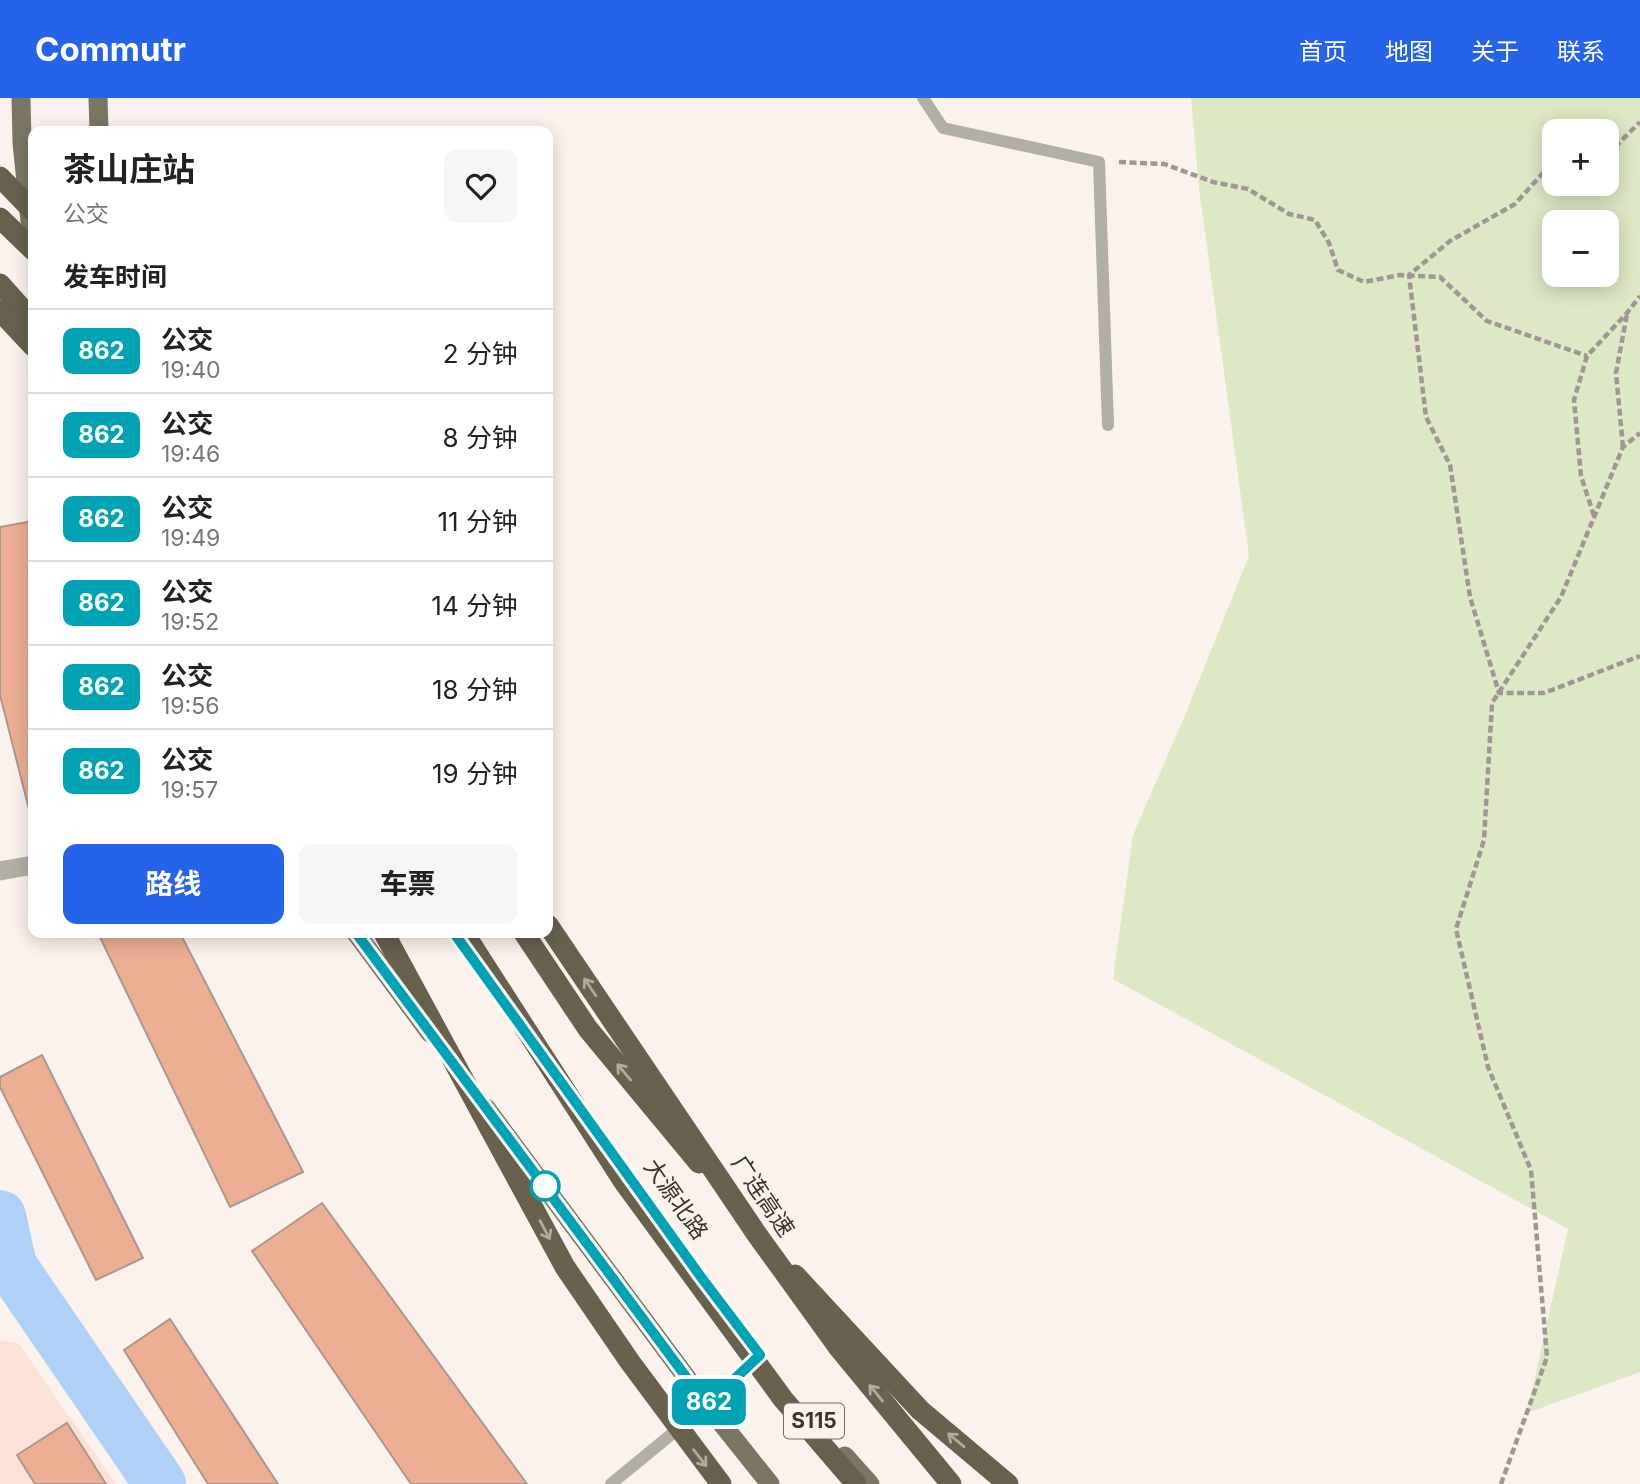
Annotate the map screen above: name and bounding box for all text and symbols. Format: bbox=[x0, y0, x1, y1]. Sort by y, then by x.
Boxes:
text: Commutr bbox=[35, 29, 186, 69]
text: 首页 bbox=[1299, 37, 1347, 66]
text: 地图 bbox=[1385, 37, 1433, 66]
text: 关于 bbox=[1471, 37, 1519, 66]
text: 联系 bbox=[1557, 37, 1605, 66]
map controls bbox=[1542, 119, 1619, 287]
button: + bbox=[1542, 119, 1619, 196]
text: 茶山庄站 bbox=[63, 149, 195, 189]
button: heart bbox=[444, 149, 518, 223]
text: 公交 bbox=[63, 200, 109, 228]
button: − bbox=[1542, 210, 1619, 287]
text: 发车时间 bbox=[63, 261, 167, 292]
text: 公交 bbox=[161, 324, 213, 355]
text: 862 bbox=[78, 336, 125, 365]
text: 2 分钟 bbox=[443, 338, 518, 369]
text: 19:40 bbox=[161, 356, 221, 384]
text: 公交 bbox=[161, 408, 213, 439]
text: 862 bbox=[78, 420, 125, 449]
text: 8 分钟 bbox=[443, 422, 518, 453]
text: 19:46 bbox=[161, 440, 220, 468]
text: 公交 bbox=[161, 492, 213, 523]
text: 862 bbox=[78, 504, 125, 533]
text: 11 分钟 bbox=[438, 506, 518, 537]
text: 19:49 bbox=[161, 524, 220, 552]
text: 公交 bbox=[161, 576, 213, 607]
text: 862 bbox=[78, 588, 125, 617]
text: 14 分钟 bbox=[431, 590, 518, 621]
text: 19:52 bbox=[161, 608, 219, 636]
text: 公交 bbox=[161, 660, 213, 691]
text: 862 bbox=[78, 672, 125, 701]
text: 18 分钟 bbox=[432, 674, 518, 705]
text: 19:56 bbox=[161, 692, 220, 720]
text: 公交 bbox=[161, 744, 213, 775]
text: 862 bbox=[78, 756, 125, 785]
text: 19 分钟 bbox=[432, 758, 518, 789]
text: 19:57 bbox=[161, 776, 218, 804]
button: 路线 bbox=[63, 844, 284, 924]
button: 车票 bbox=[298, 844, 518, 924]
one-way arrow bbox=[583, 978, 597, 998]
one-way arrow bbox=[616, 1063, 631, 1081]
street label: 广连高速 bbox=[726, 1150, 800, 1242]
street label: 大源北路 bbox=[638, 1153, 714, 1245]
unlabelled marker bbox=[530, 1171, 560, 1201]
one-way arrow bbox=[539, 1219, 552, 1240]
line badge: 862 bbox=[669, 1379, 749, 1425]
one-way arrow bbox=[868, 1385, 884, 1403]
text: 862 bbox=[686, 1387, 732, 1416]
road number: S115 bbox=[784, 1404, 844, 1438]
one-way arrow bbox=[947, 1432, 965, 1448]
one-way arrow bbox=[693, 1449, 708, 1467]

